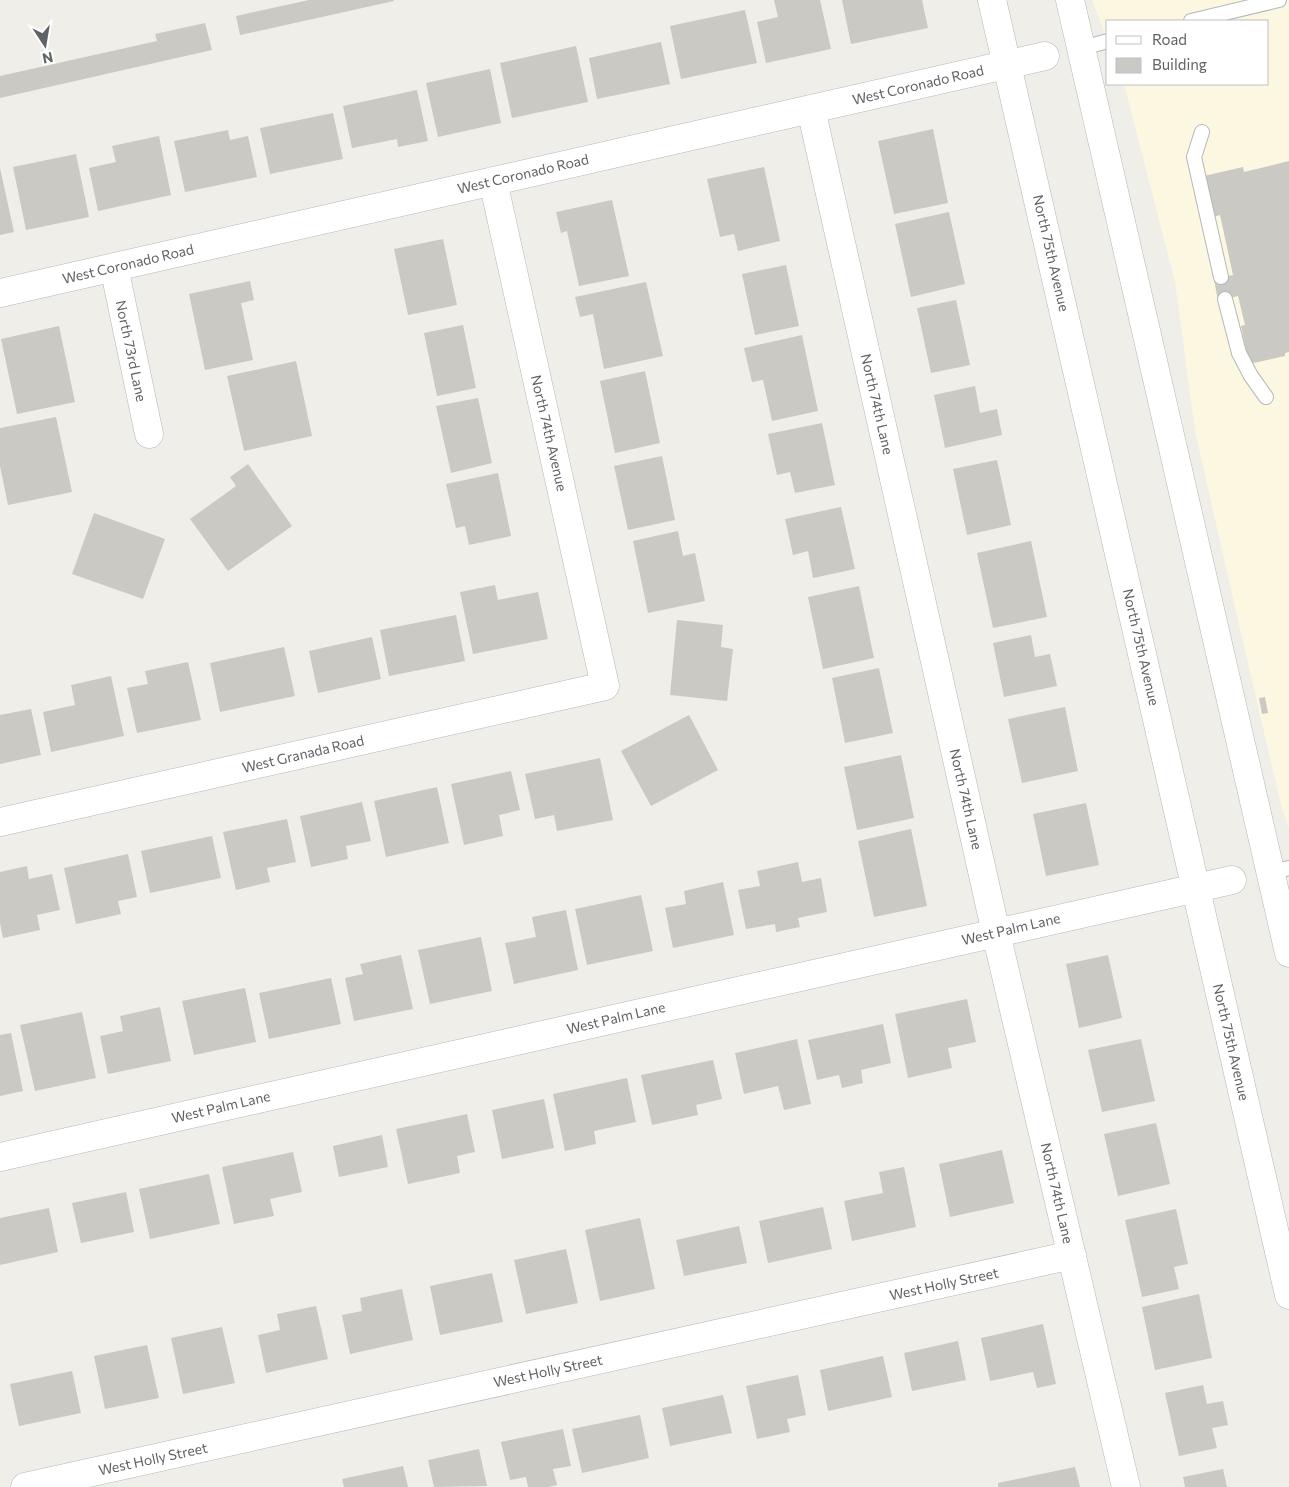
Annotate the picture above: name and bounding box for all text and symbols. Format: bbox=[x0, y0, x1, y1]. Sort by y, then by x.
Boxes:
north arrow bbox=[20, 20, 70, 70]
legend bbox=[1106, 20, 1269, 85]
text: Road bbox=[1152, 30, 1187, 48]
text: N bbox=[41, 49, 55, 68]
text: Building bbox=[1152, 55, 1207, 73]
street label: West Coronado Road bbox=[851, 61, 985, 108]
street label: West Coronado Road bbox=[456, 150, 590, 197]
street label: North 75th Avenue bbox=[1030, 193, 1073, 313]
street label: West Coronado Road bbox=[61, 240, 195, 287]
street label: North 73rd Lane bbox=[112, 299, 151, 403]
street label: North 74th Lane bbox=[858, 352, 897, 456]
street label: North 74th Avenue bbox=[528, 373, 571, 493]
street label: North 75th Avenue bbox=[1120, 587, 1163, 707]
street label: West Granada Road bbox=[240, 731, 366, 776]
street label: North 74th Lane bbox=[947, 747, 986, 851]
street label: West Palm Lane bbox=[960, 909, 1062, 948]
street label: North 75th Avenue bbox=[1210, 982, 1253, 1102]
street label: West Palm Lane bbox=[565, 998, 667, 1037]
street label: West Palm Lane bbox=[170, 1087, 272, 1126]
street label: North 74th Lane bbox=[1038, 1141, 1077, 1245]
street label: West Holly Street bbox=[888, 1264, 1000, 1303]
street label: West Holly Street bbox=[492, 1351, 604, 1390]
street label: West Holly Street bbox=[97, 1439, 209, 1478]

